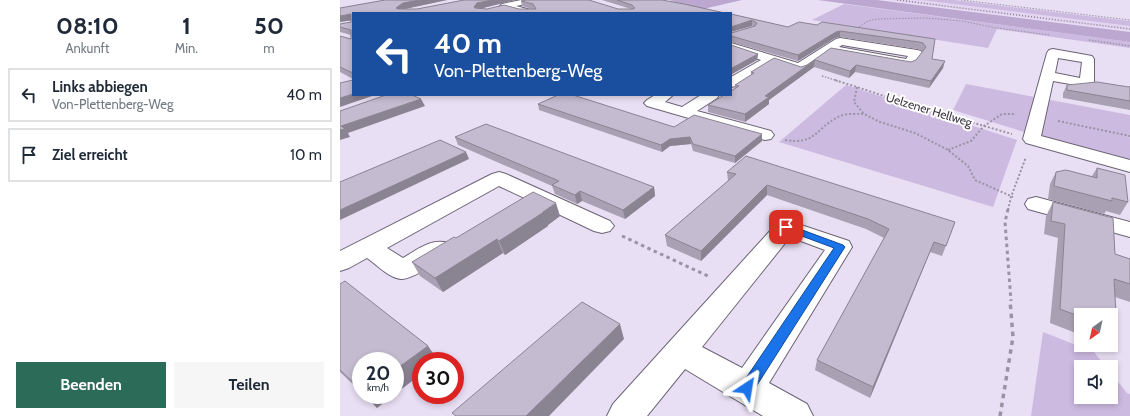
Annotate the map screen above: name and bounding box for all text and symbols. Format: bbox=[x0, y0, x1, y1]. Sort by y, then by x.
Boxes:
text: 08:10 bbox=[56, 11, 119, 40]
text: 1 bbox=[182, 11, 191, 40]
text: 50 bbox=[254, 11, 284, 40]
text: 40 m bbox=[434, 26, 502, 60]
icon: left bbox=[368, 28, 420, 80]
text: Ankunft bbox=[65, 40, 109, 56]
text: Min. bbox=[175, 40, 198, 56]
text: m bbox=[263, 40, 275, 56]
text: Von-Plettenberg-Weg bbox=[434, 60, 602, 82]
text: Links abbiegen bbox=[52, 78, 148, 96]
icon: left bbox=[18, 84, 40, 106]
text: 40 m bbox=[286, 86, 322, 104]
street label: Uelzener Hellweg bbox=[884, 89, 975, 130]
text: Von-Plettenberg-Weg bbox=[52, 96, 173, 112]
icon: arrive bbox=[18, 144, 40, 166]
text: Ziel erreicht bbox=[52, 146, 128, 164]
text: 10 m bbox=[290, 146, 322, 164]
pin bbox=[769, 210, 803, 244]
icon: arrive bbox=[775, 216, 797, 238]
north arrow bbox=[1074, 308, 1118, 352]
map controls bbox=[1074, 308, 1118, 404]
speed limit sign: 30 bbox=[412, 352, 464, 404]
button: sound bbox=[1074, 360, 1118, 404]
text: 20 bbox=[366, 361, 390, 385]
button: Beenden bbox=[16, 362, 166, 408]
button: Teilen bbox=[174, 362, 324, 408]
position arrow bbox=[726, 367, 768, 409]
text: km/h bbox=[367, 381, 389, 394]

